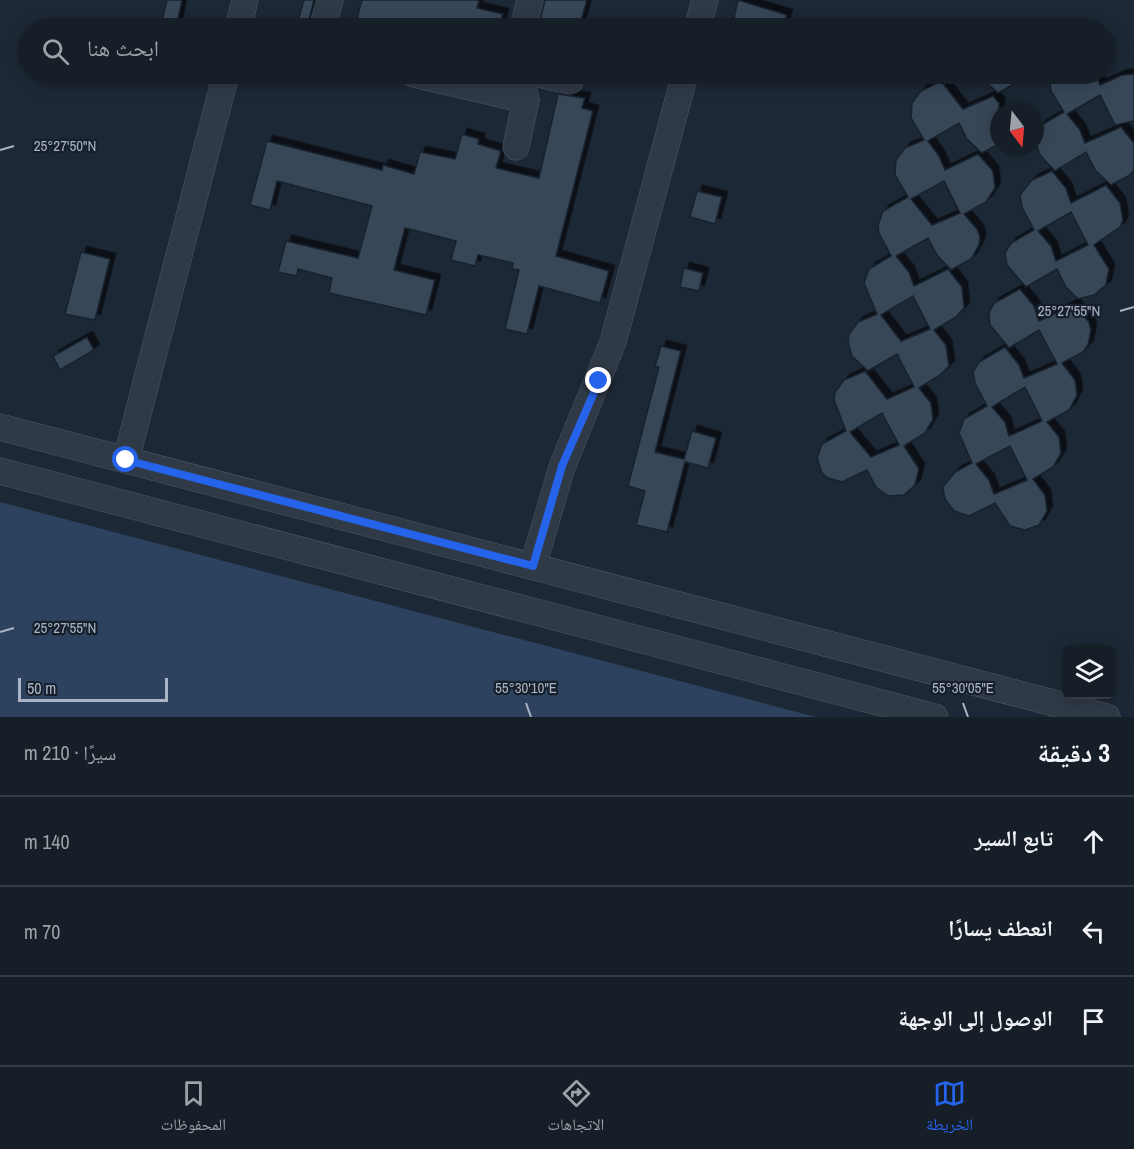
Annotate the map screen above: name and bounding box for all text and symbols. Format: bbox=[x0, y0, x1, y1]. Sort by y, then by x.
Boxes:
search box bbox=[18, 18, 1116, 84]
text: ابحث هنا bbox=[87, 33, 159, 63]
icon: search bbox=[39, 35, 72, 68]
north arrow bbox=[990, 102, 1044, 156]
text: 25°27'50"N bbox=[34, 135, 96, 156]
text: 25°27'55"N bbox=[1038, 300, 1100, 321]
route end bbox=[585, 367, 611, 393]
route start bbox=[112, 446, 138, 472]
text: 25°27'55"N bbox=[34, 617, 96, 638]
map controls bbox=[1062, 645, 1116, 699]
button: layers bbox=[1062, 645, 1116, 699]
scale bar bbox=[18, 675, 168, 702]
text: 50 m bbox=[27, 677, 56, 699]
text: 55°30'10"E bbox=[495, 677, 557, 698]
text: 55°30'05"E bbox=[932, 677, 994, 698]
text: 3 دقيقة bbox=[1038, 735, 1110, 770]
text: سيرًا · 210 m bbox=[24, 739, 117, 766]
text: تابع السير bbox=[975, 823, 1053, 853]
icon: ahead bbox=[1077, 825, 1110, 858]
text: 140 m bbox=[24, 828, 70, 855]
text: انعطف يسارًا bbox=[948, 913, 1053, 943]
icon: left bbox=[1077, 915, 1110, 948]
text: 70 m bbox=[24, 918, 60, 945]
text: الوصول إلى الوجهة bbox=[898, 1003, 1053, 1033]
icon: arrive bbox=[1077, 1005, 1110, 1038]
tab: المحفوظات bbox=[161, 1077, 226, 1140]
tab: الاتجاهات bbox=[548, 1077, 604, 1140]
tab: الخريطة bbox=[926, 1077, 973, 1140]

